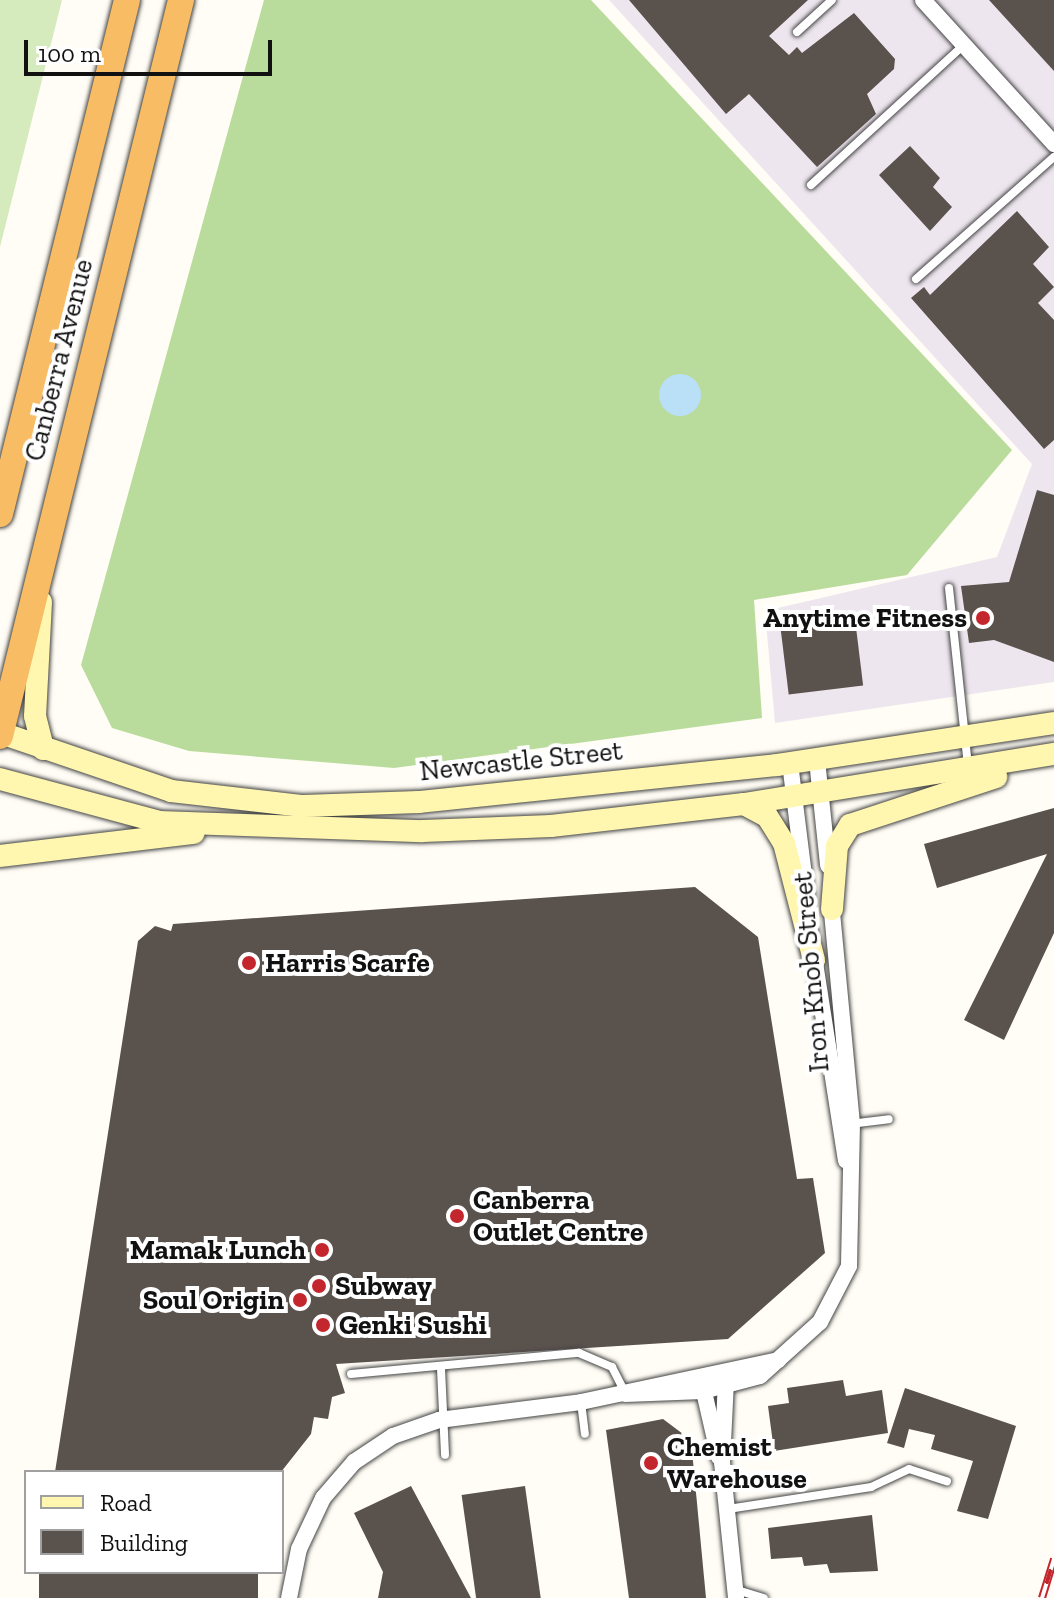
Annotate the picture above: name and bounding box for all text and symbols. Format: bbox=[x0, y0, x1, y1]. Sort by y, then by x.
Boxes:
scale bar bbox=[28, 24, 276, 74]
text: 100 m bbox=[38, 39, 101, 68]
street label: Canberra Avenue bbox=[18, 255, 100, 465]
place label: Anytime Fitness bbox=[763, 601, 967, 635]
marker: Anytime Fitness bbox=[974, 609, 992, 627]
street label: Newcastle Street bbox=[418, 734, 624, 788]
street label: Iron Knob Street bbox=[786, 870, 836, 1074]
place label: Harris Scarfe bbox=[265, 946, 430, 980]
marker: Harris Scarfe bbox=[240, 954, 258, 972]
place label: Canberra Outlet Centre bbox=[473, 1183, 644, 1249]
marker: Canberra Outlet Centre bbox=[448, 1207, 466, 1225]
place label: Mamak Lunch bbox=[130, 1233, 306, 1267]
marker: Mamak Lunch bbox=[313, 1241, 331, 1259]
place label: Subway bbox=[335, 1269, 432, 1303]
marker: Subway bbox=[310, 1277, 328, 1295]
place label: Soul Origin bbox=[143, 1283, 284, 1317]
marker: Soul Origin bbox=[291, 1291, 309, 1309]
place label: Genki Sushi bbox=[339, 1308, 487, 1342]
marker: Genki Sushi bbox=[314, 1316, 332, 1334]
place label: Chemist Warehouse bbox=[667, 1430, 807, 1496]
marker: Chemist Warehouse bbox=[642, 1454, 660, 1472]
legend bbox=[24, 1470, 284, 1574]
text: Road bbox=[100, 1488, 152, 1517]
text: Building bbox=[100, 1528, 188, 1557]

